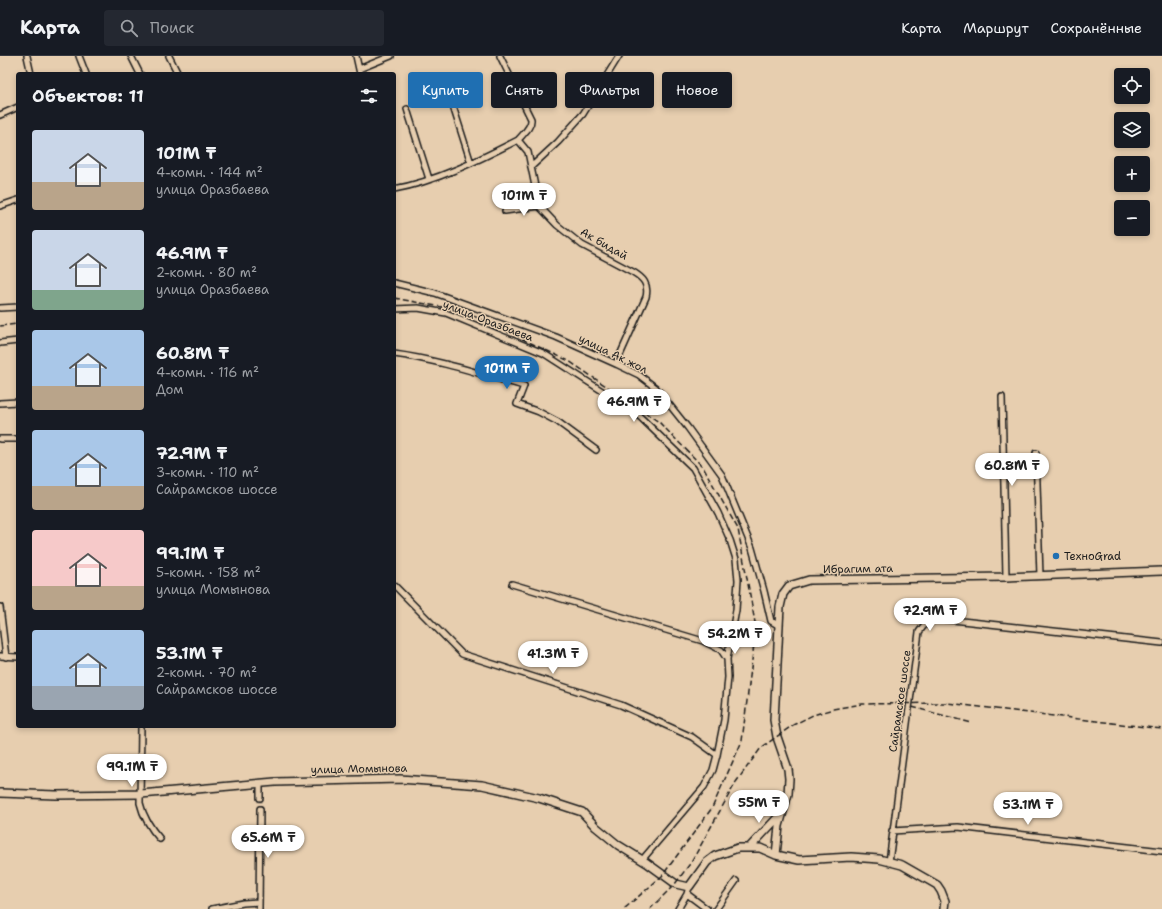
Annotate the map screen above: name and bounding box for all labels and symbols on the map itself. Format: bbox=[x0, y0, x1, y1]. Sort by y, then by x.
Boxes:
pin: 101M ₸ bbox=[491, 183, 557, 217]
street label: Ак бидай bbox=[578, 224, 630, 264]
street label: улица Оразбаева bbox=[441, 297, 536, 345]
street label: улица Ак жол bbox=[576, 331, 650, 377]
pin: 101M ₸ bbox=[474, 356, 540, 390]
pin: 46.9M ₸ bbox=[597, 389, 671, 423]
pin: 60.8M ₸ bbox=[975, 453, 1049, 487]
place label: ТехноGrad bbox=[1064, 549, 1121, 564]
marker: ТехноGrad bbox=[1051, 551, 1061, 561]
street label: Ибрагим ата bbox=[823, 561, 893, 577]
pin: 72.9M ₸ bbox=[893, 598, 967, 632]
pin: 54.2M ₸ bbox=[698, 621, 772, 655]
pin: 41.3M ₸ bbox=[516, 641, 590, 675]
street label: Сайрамское шоссе bbox=[885, 649, 915, 753]
pin: 99.1M ₸ bbox=[95, 754, 169, 788]
street label: улица Момынова bbox=[311, 761, 408, 777]
pin: 55M ₸ bbox=[731, 790, 787, 824]
pin: 53.1M ₸ bbox=[991, 792, 1065, 826]
pin: 65.6M ₸ bbox=[231, 825, 305, 859]

